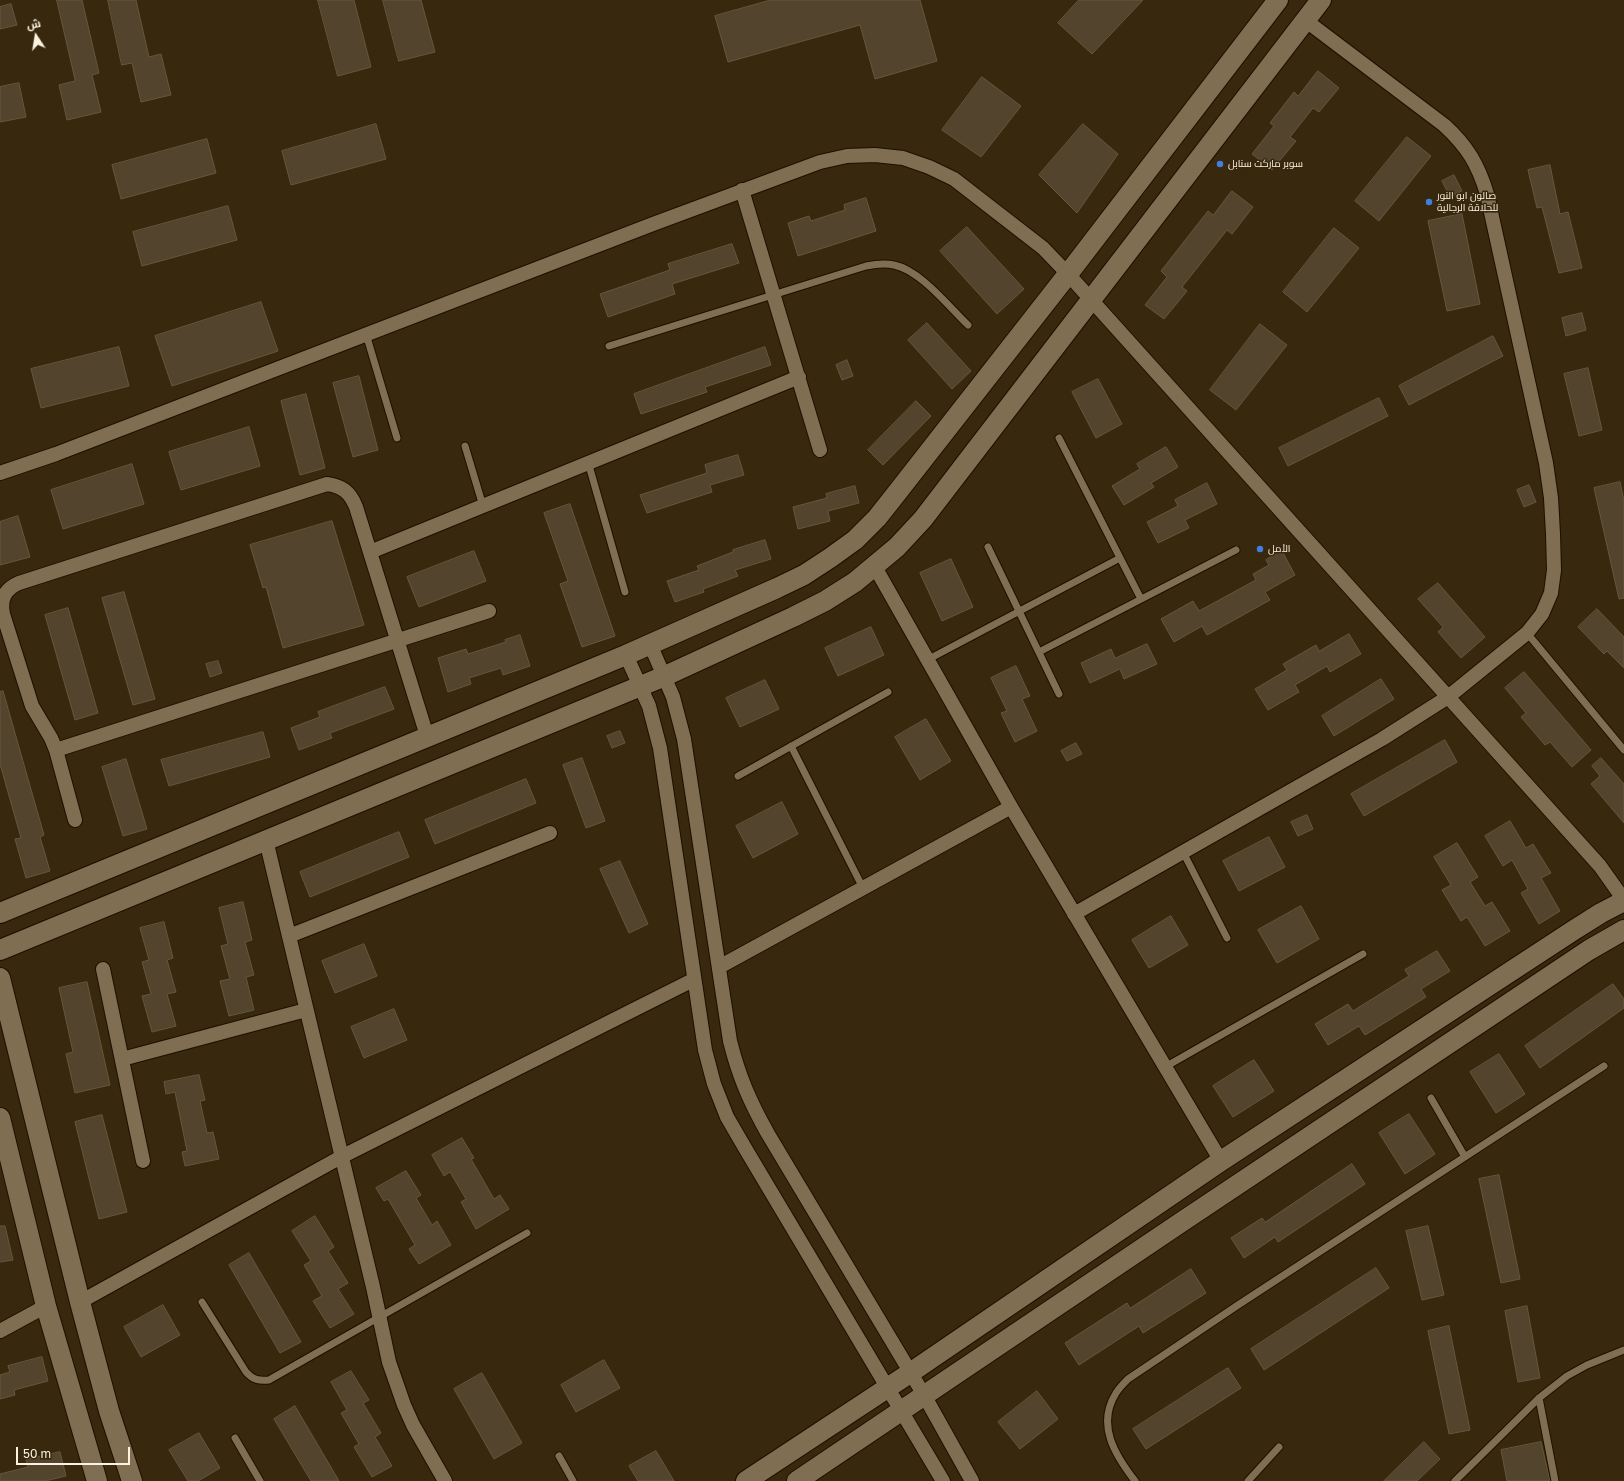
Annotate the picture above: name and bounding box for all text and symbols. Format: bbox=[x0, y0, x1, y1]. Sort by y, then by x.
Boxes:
north arrow bbox=[16, 16, 56, 56]
text: ش bbox=[25, 16, 42, 32]
place label: سوبر ماركت سنابل bbox=[1228, 158, 1303, 170]
marker: سوبر ماركت سنابل bbox=[1215, 159, 1225, 169]
place label: صالون ابو النور للحلاقة الرجالية bbox=[1437, 190, 1498, 214]
marker: صالون ابو النور للحلاقة الرجالية bbox=[1424, 197, 1434, 207]
place label: الأمل bbox=[1268, 543, 1291, 555]
marker: الأمل bbox=[1255, 544, 1265, 554]
scale bar bbox=[18, 1439, 132, 1465]
text: 50 m bbox=[23, 1446, 51, 1461]

